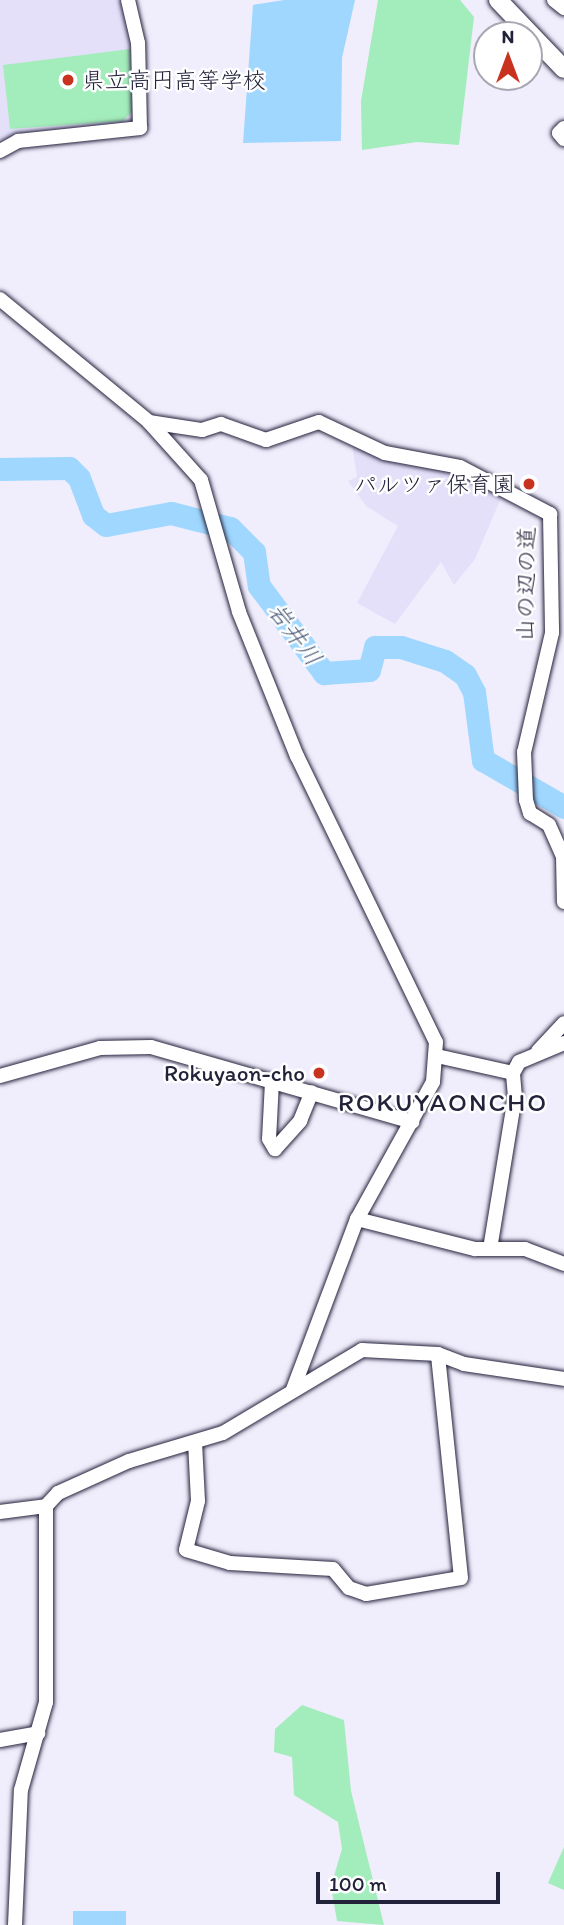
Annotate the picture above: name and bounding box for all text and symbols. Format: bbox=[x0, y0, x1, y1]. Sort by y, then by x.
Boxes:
north arrow bbox=[473, 21, 543, 91]
text: N bbox=[502, 25, 514, 48]
place label: 県立高円高等学校 bbox=[82, 66, 266, 94]
marker: 県立高円高等学校 bbox=[60, 72, 76, 88]
place label: パルツァ保育園 bbox=[354, 470, 515, 498]
marker: パルツァ保育園 bbox=[521, 476, 537, 492]
street label: 山の辺の道 bbox=[511, 526, 541, 642]
water label: 岩井川 bbox=[262, 597, 328, 671]
place label: Rokuyaon-cho bbox=[164, 1059, 305, 1087]
marker: Rokuyaon-cho bbox=[311, 1065, 327, 1081]
district label: ROKUYAONCHO bbox=[339, 1087, 547, 1119]
scale bar bbox=[319, 1858, 503, 1902]
text: 100 m bbox=[329, 1871, 387, 1896]

